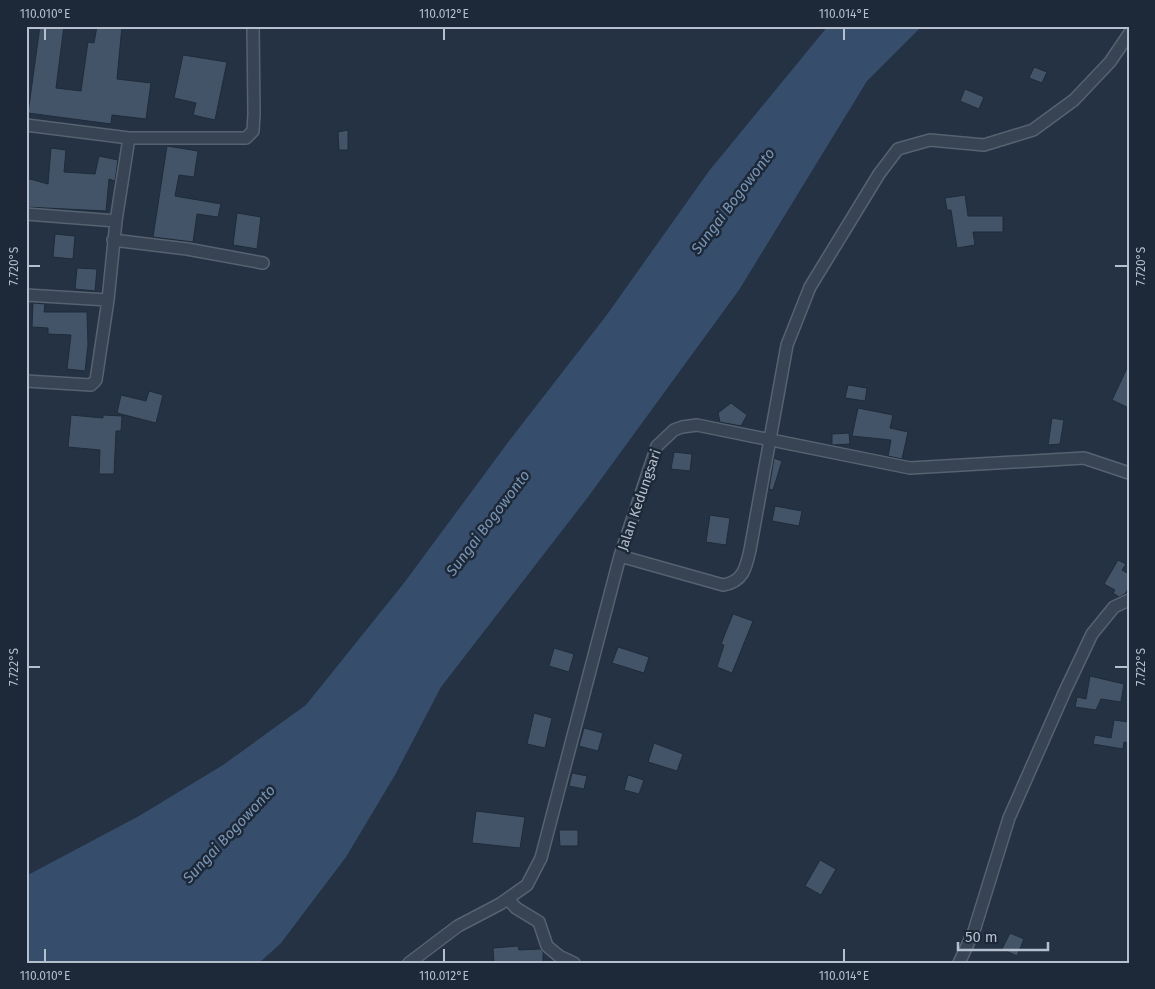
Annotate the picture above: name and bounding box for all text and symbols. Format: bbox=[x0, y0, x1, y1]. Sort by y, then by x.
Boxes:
text: 110.010°E bbox=[20, 7, 70, 21]
text: 110.012°E bbox=[419, 7, 469, 21]
text: 110.014°E bbox=[819, 7, 869, 21]
water label: Sungai Bogowonto bbox=[687, 145, 779, 258]
text: 7.720°S bbox=[7, 246, 21, 285]
text: 7.720°S bbox=[1134, 246, 1148, 285]
street label: Jalan Kedungsari bbox=[614, 447, 665, 553]
water label: Sungai Bogowonto bbox=[442, 467, 534, 580]
text: 7.722°S bbox=[7, 648, 21, 686]
text: 7.722°S bbox=[1134, 648, 1148, 686]
water label: Sungai Bogowonto bbox=[178, 781, 279, 888]
scale bar bbox=[958, 919, 1048, 951]
text: 50 m bbox=[965, 928, 998, 946]
text: 110.010°E bbox=[20, 969, 70, 983]
text: 110.012°E bbox=[419, 969, 469, 983]
text: 110.014°E bbox=[819, 969, 869, 983]

